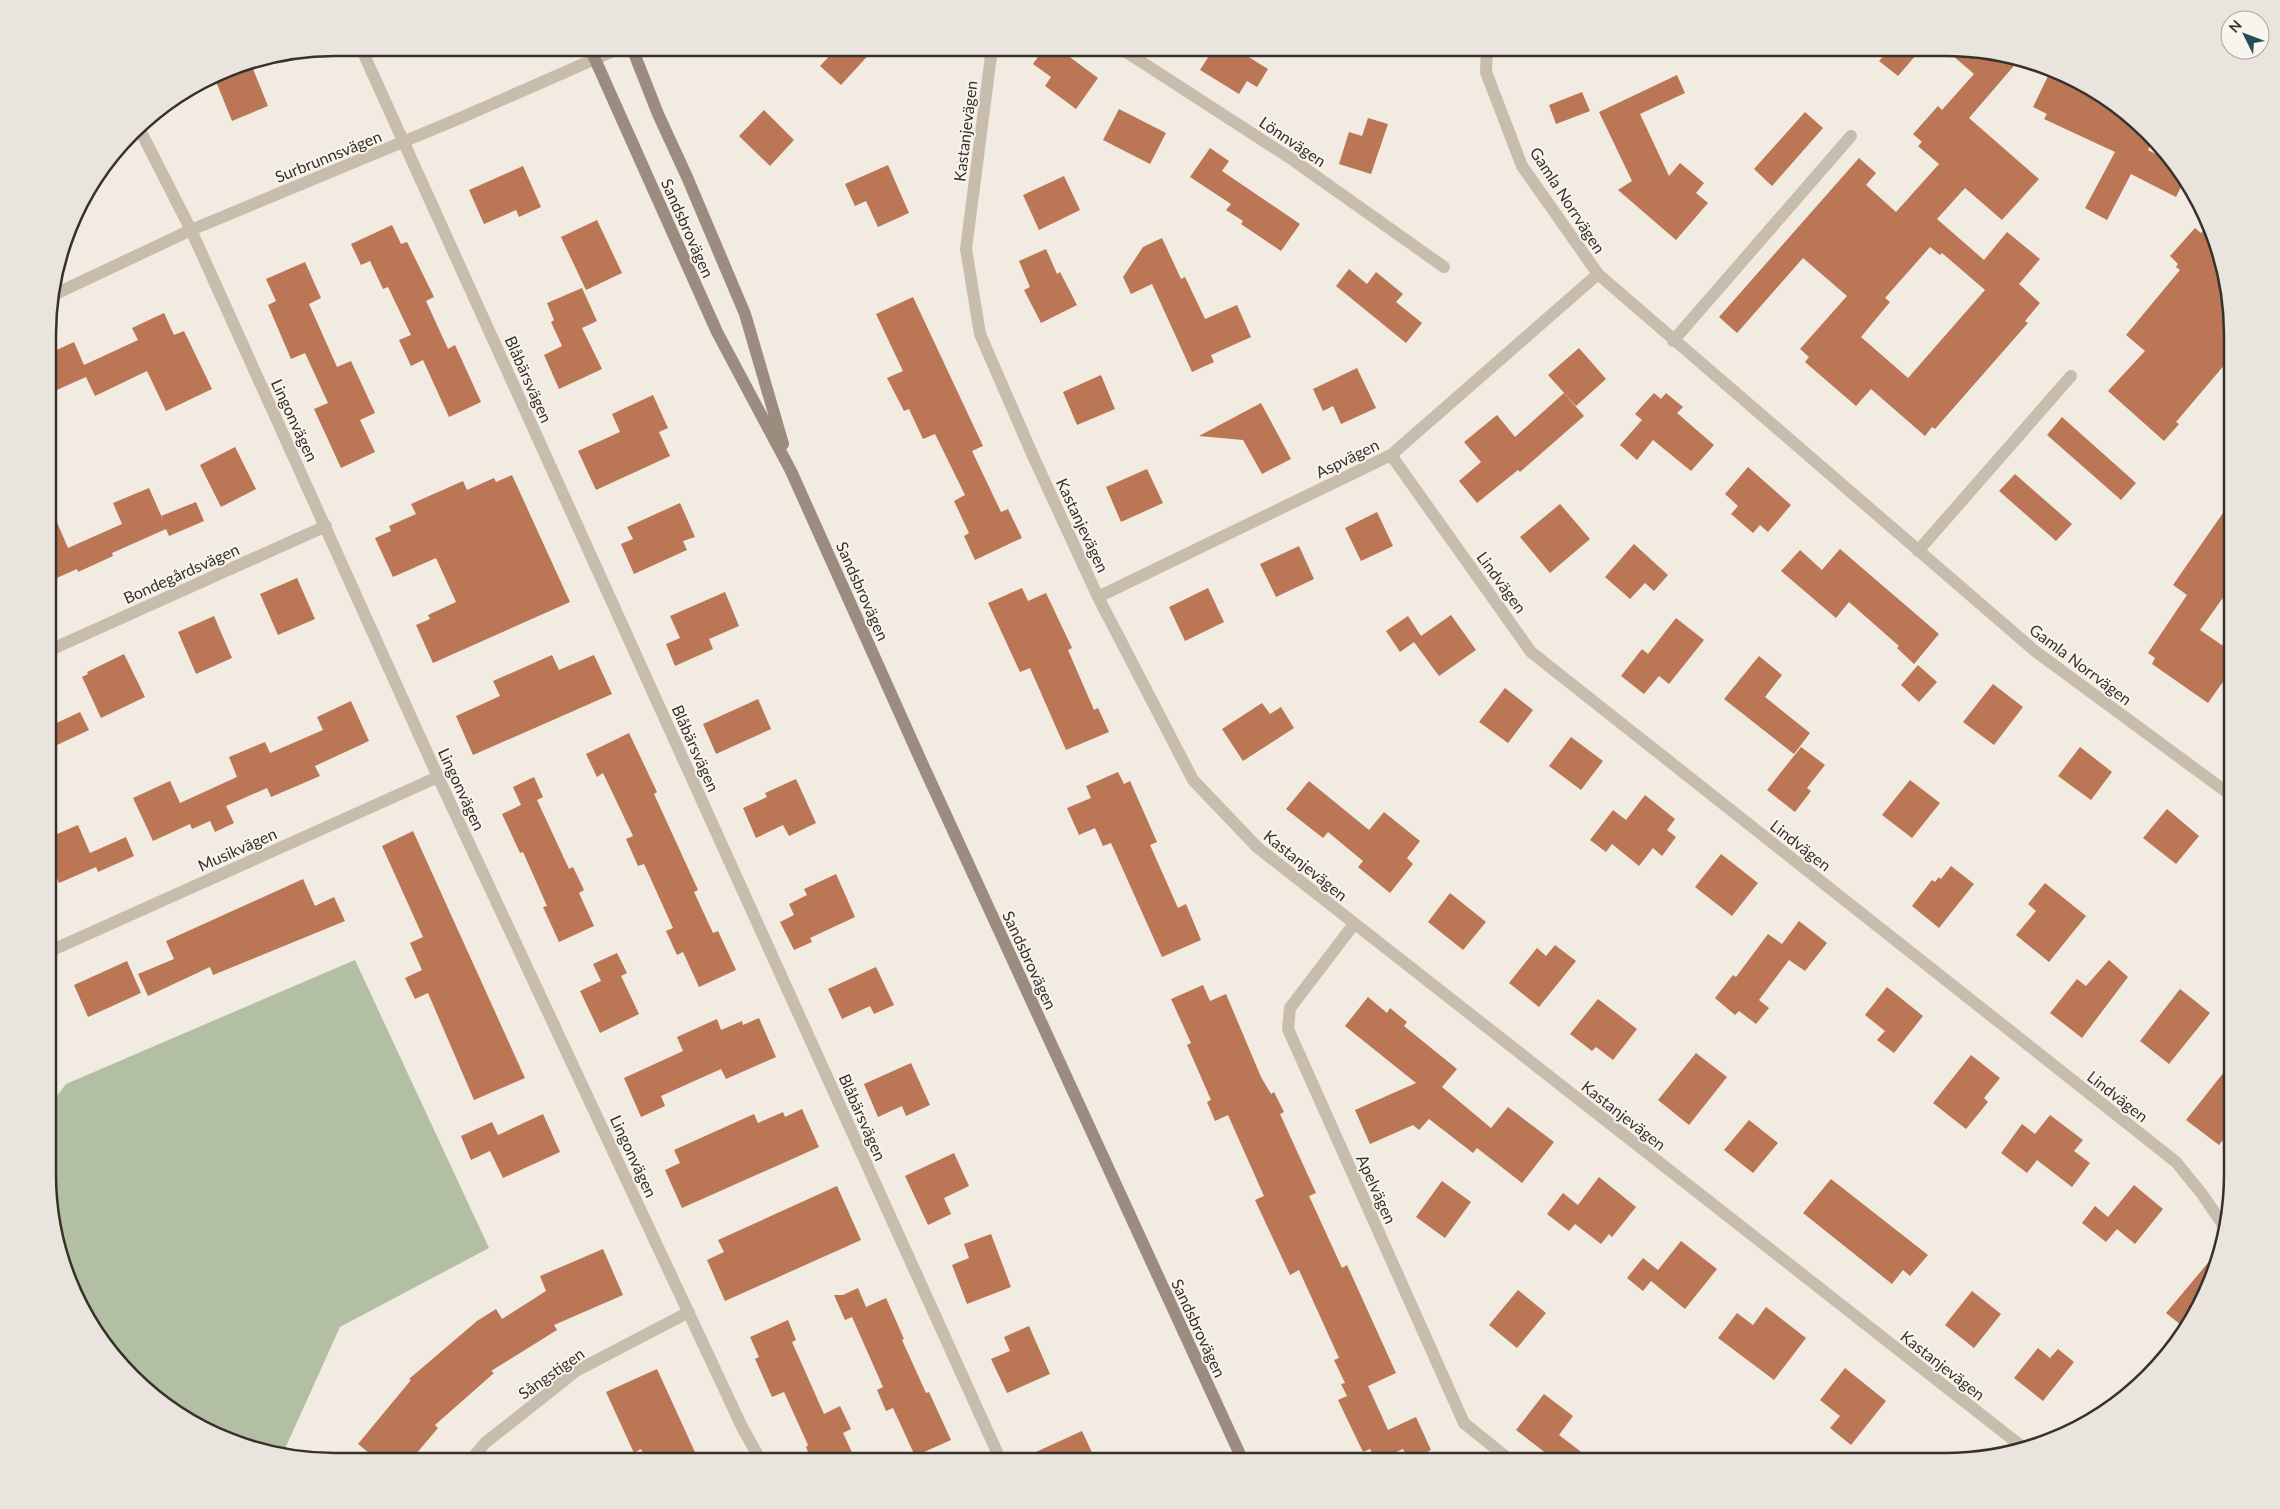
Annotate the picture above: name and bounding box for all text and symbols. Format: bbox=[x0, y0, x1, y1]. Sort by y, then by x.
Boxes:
north arrow bbox=[2220, 10, 2270, 60]
text: N bbox=[2225, 16, 2245, 36]
street label: Kastanjevägen bbox=[949, 79, 981, 183]
street label: Lönnvägen bbox=[1256, 112, 1330, 170]
street label: Surbrunnsvägen bbox=[272, 126, 384, 186]
street label: Gamla Norrvägen bbox=[1527, 143, 1609, 257]
street label: Sandsbrovägen bbox=[658, 176, 718, 280]
street label: Blåbärsvägen bbox=[501, 333, 557, 425]
street label: Lingonvägen bbox=[268, 376, 322, 464]
street label: Aspvägen bbox=[1312, 435, 1382, 481]
street label: Kastanjevägen bbox=[1053, 475, 1113, 575]
street label: Bondegårdsvägen bbox=[120, 539, 242, 607]
street label: Sandsbrovägen bbox=[833, 539, 893, 643]
street label: Lindvägen bbox=[1473, 547, 1531, 617]
street label: Gamla Norrvägen bbox=[2026, 619, 2136, 709]
street label: Blåbärsvägen bbox=[668, 702, 724, 794]
street label: Lingonvägen bbox=[435, 745, 489, 833]
street label: Lindvägen bbox=[1767, 815, 1835, 875]
street label: Musikvägen bbox=[195, 823, 279, 875]
street label: Kastanjevägen bbox=[1260, 826, 1352, 904]
street label: Sandsbrovägen bbox=[999, 908, 1061, 1012]
street label: Lindvägen bbox=[2084, 1066, 2152, 1126]
street label: Blåbärsvägen bbox=[835, 1071, 891, 1163]
street label: Kastanjevägen bbox=[1578, 1076, 1670, 1154]
street label: Lingonvägen bbox=[607, 1112, 661, 1200]
street label: Apelvägen bbox=[1353, 1152, 1401, 1226]
street label: Sandsbrovägen bbox=[1168, 1276, 1230, 1380]
street label: Kastanjevägen bbox=[1897, 1326, 1989, 1404]
street label: Sångstigen bbox=[514, 1343, 588, 1403]

